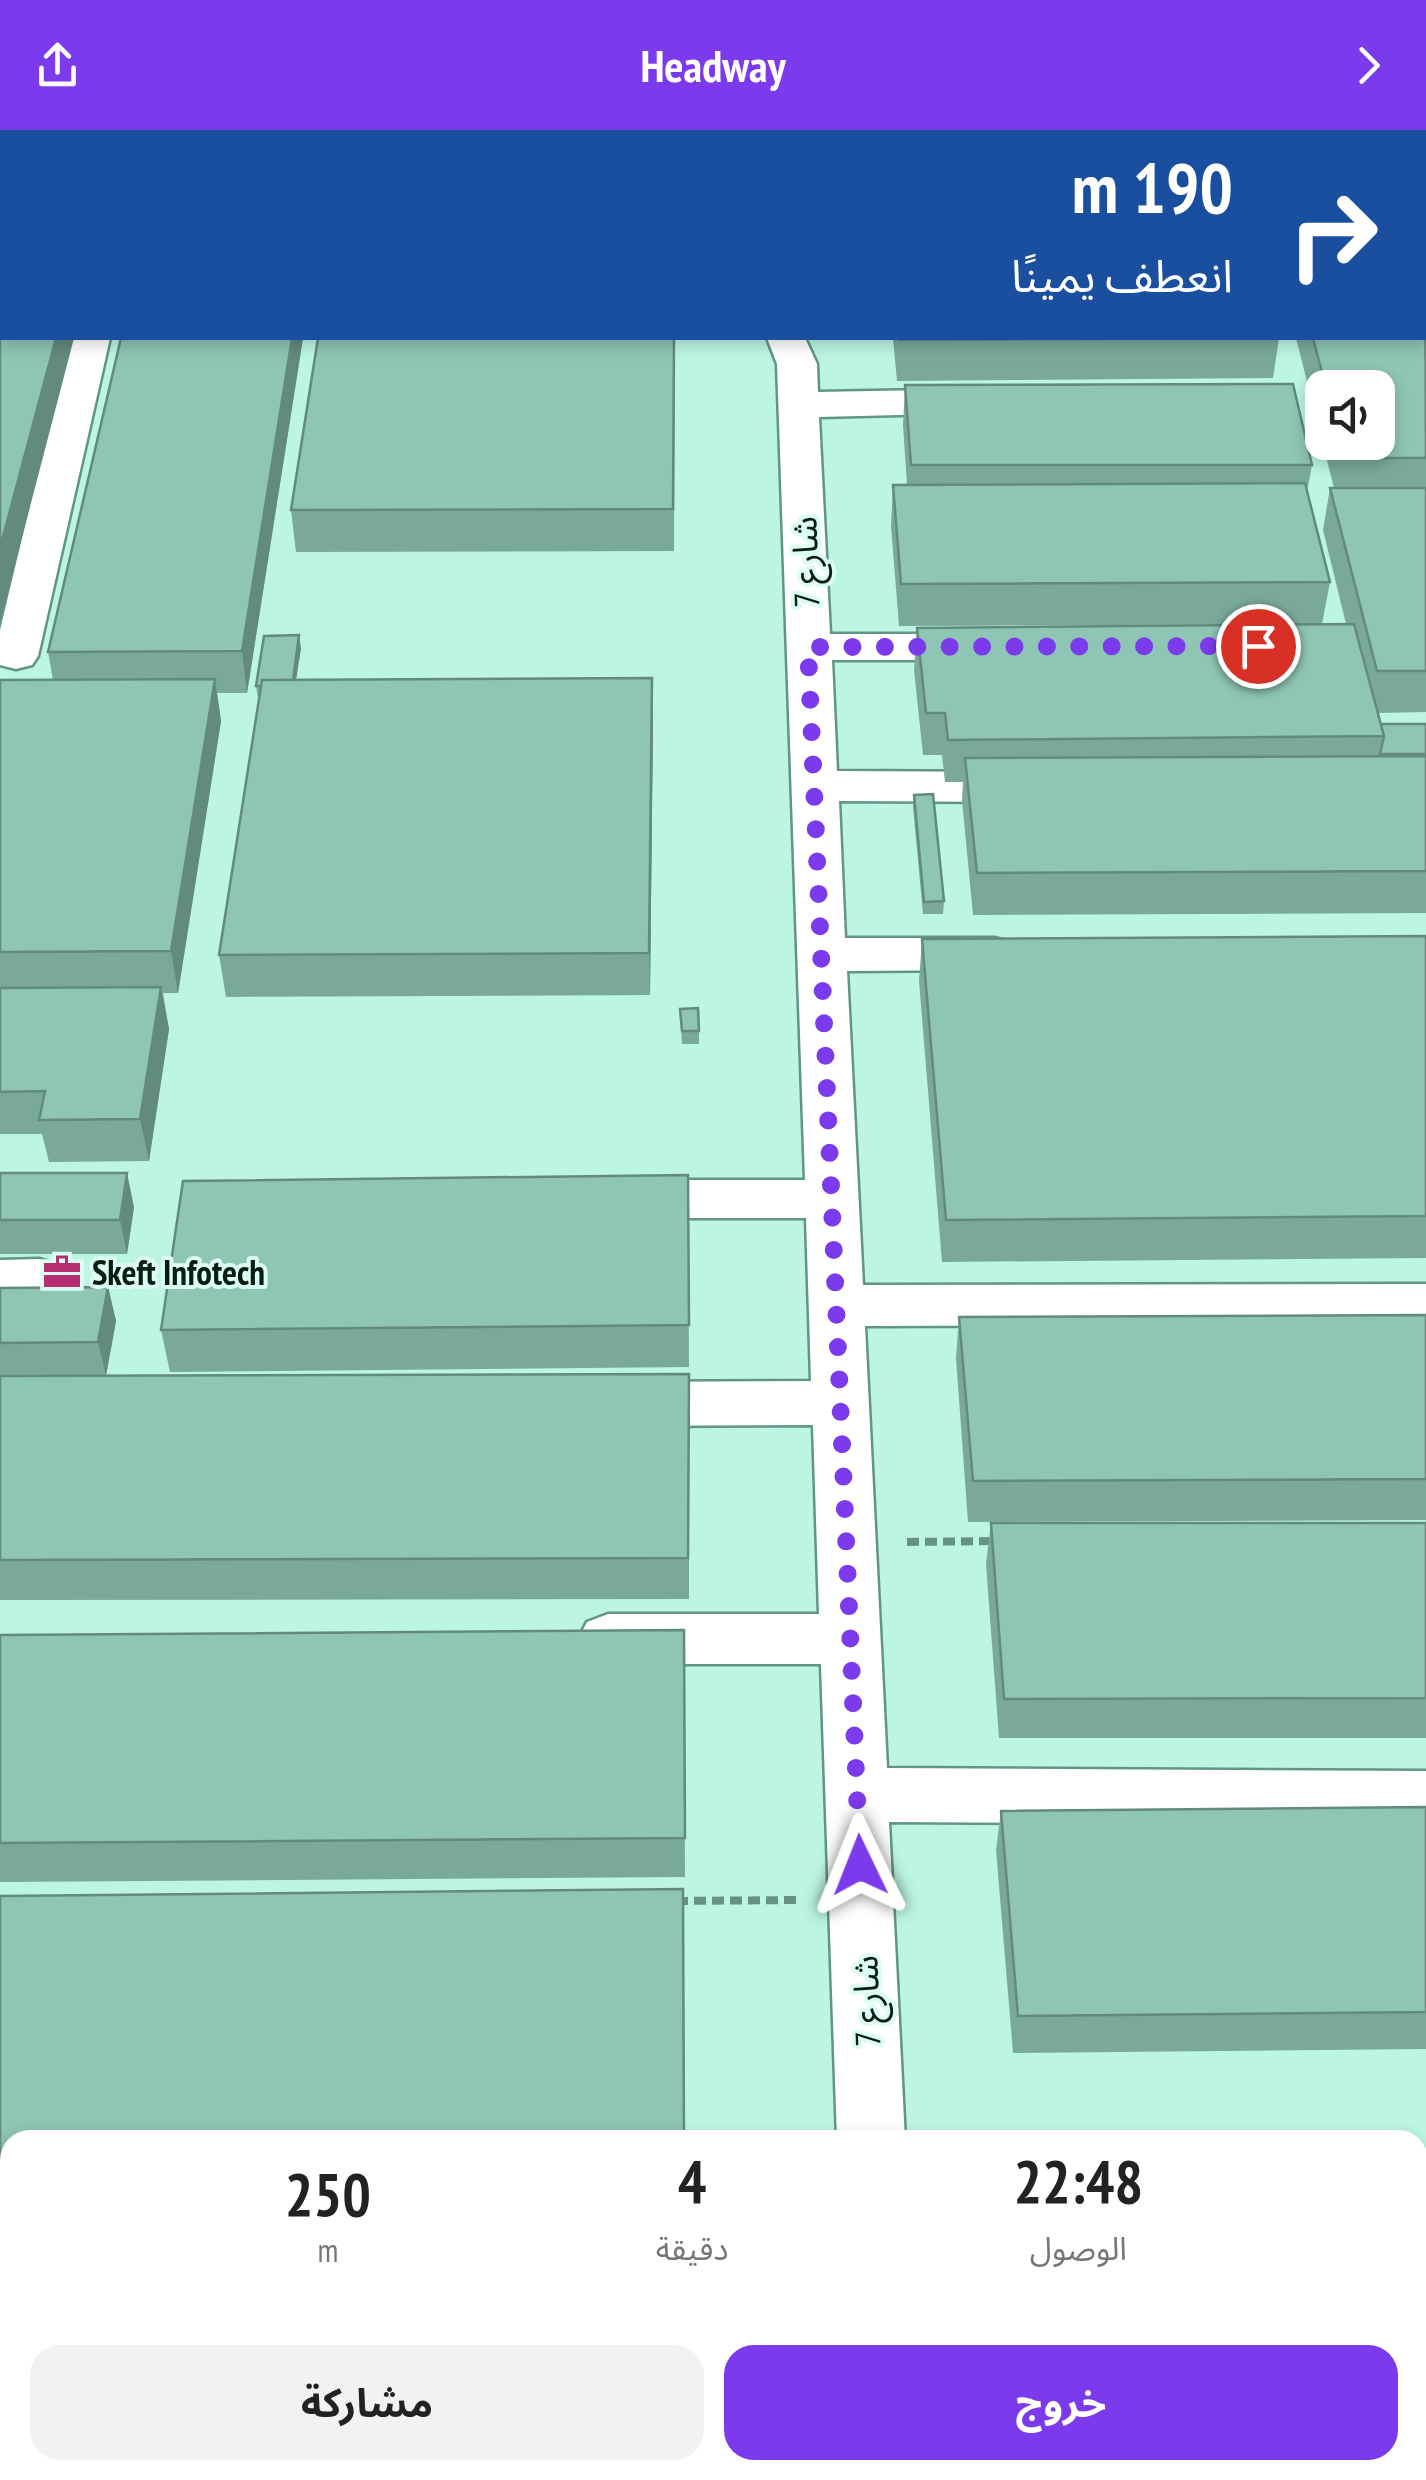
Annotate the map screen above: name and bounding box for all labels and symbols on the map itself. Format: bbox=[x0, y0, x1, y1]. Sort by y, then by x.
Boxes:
street label: شارع 7 bbox=[780, 515, 834, 608]
pin bbox=[1216, 604, 1301, 689]
place label: Skeft Infotech bbox=[92, 1249, 265, 1295]
office icon: Skeft Infotech bbox=[41, 1251, 83, 1293]
position arrow bbox=[808, 1813, 912, 1917]
street label: شارع 7 bbox=[841, 1954, 895, 2047]

